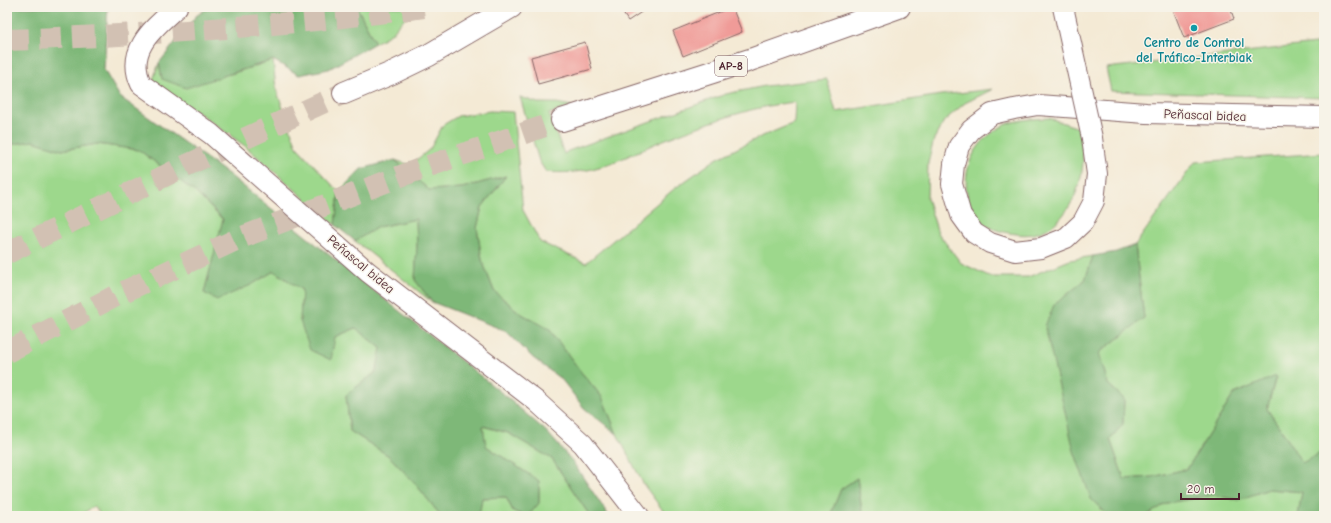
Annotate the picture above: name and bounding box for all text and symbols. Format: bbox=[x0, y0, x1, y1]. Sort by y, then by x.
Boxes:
marker: Centro de Control del Tráfico-Interbiak bbox=[1189, 23, 1199, 33]
place label: Centro de Control del Tráfico-Interbiak bbox=[1136, 35, 1252, 65]
road number: AP-8 bbox=[715, 56, 747, 76]
street label: Peñascal bidea bbox=[1163, 106, 1247, 124]
street label: Peñascal bidea bbox=[325, 232, 397, 296]
scale bar bbox=[1181, 475, 1239, 501]
text: 20 m bbox=[1187, 482, 1215, 496]

